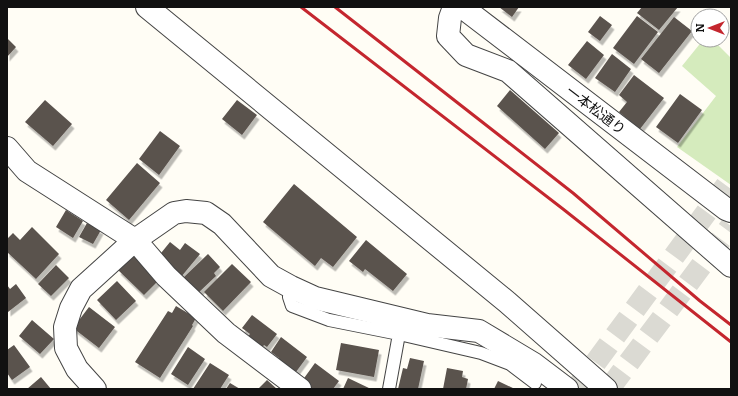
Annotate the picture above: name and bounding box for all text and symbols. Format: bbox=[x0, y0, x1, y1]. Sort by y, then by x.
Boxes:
north arrow bbox=[690, 8, 730, 48]
text: N bbox=[691, 23, 707, 33]
street label: 一本松通り bbox=[563, 80, 631, 138]

